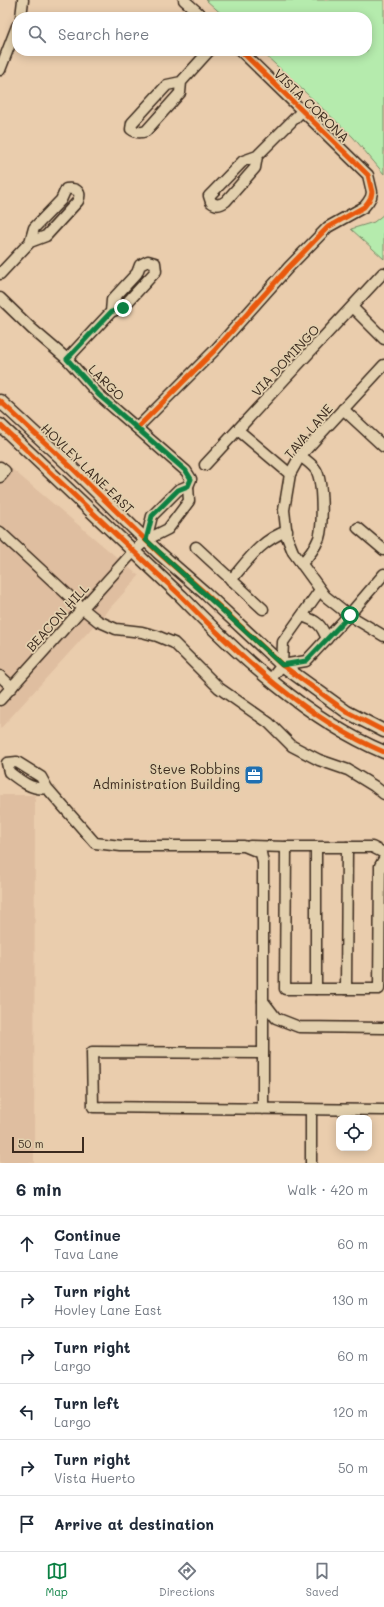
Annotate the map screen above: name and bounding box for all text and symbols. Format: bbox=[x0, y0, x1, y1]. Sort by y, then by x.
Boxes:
search box bbox=[12, 12, 372, 56]
icon: search bbox=[26, 23, 48, 45]
text: Search here bbox=[58, 24, 149, 44]
street label: VISTA CORONA bbox=[271, 65, 353, 145]
route end bbox=[114, 299, 132, 317]
street label: VIA DOMINGO bbox=[247, 321, 323, 399]
street label: LARGO bbox=[85, 360, 129, 404]
street label: TAVA LANE bbox=[280, 400, 336, 462]
street label: HOVLEY LANE EAST bbox=[38, 419, 138, 517]
street label: BEACON HILL bbox=[22, 579, 92, 655]
route start bbox=[341, 606, 359, 624]
place label: Steve Robbins Administration Building bbox=[92, 760, 240, 792]
office icon: Steve Robbins Administration Building bbox=[243, 764, 265, 786]
map controls bbox=[336, 1115, 372, 1151]
button: locate bbox=[336, 1115, 372, 1151]
scale bar bbox=[12, 1135, 84, 1154]
text: 50 m bbox=[18, 1136, 44, 1151]
text: 6 min bbox=[16, 1178, 61, 1200]
text: Walk · 420 m bbox=[287, 1181, 368, 1198]
text: Continue bbox=[54, 1225, 121, 1245]
icon: ahead bbox=[16, 1233, 38, 1255]
text: 60 m bbox=[338, 1235, 368, 1252]
text: Tava Lane bbox=[54, 1245, 119, 1262]
text: Turn right bbox=[54, 1281, 131, 1301]
icon: right bbox=[16, 1289, 38, 1311]
text: 130 m bbox=[332, 1291, 368, 1308]
text: Hovley Lane East bbox=[54, 1301, 162, 1318]
text: Turn right bbox=[54, 1337, 131, 1357]
icon: right bbox=[16, 1345, 38, 1367]
text: 60 m bbox=[338, 1347, 368, 1364]
text: Largo bbox=[54, 1357, 91, 1374]
text: Turn left bbox=[54, 1393, 119, 1413]
icon: left bbox=[16, 1401, 38, 1423]
text: 120 m bbox=[332, 1403, 368, 1420]
text: Largo bbox=[54, 1413, 91, 1430]
text: Turn right bbox=[54, 1449, 131, 1469]
icon: right bbox=[16, 1457, 38, 1479]
text: 50 m bbox=[338, 1459, 368, 1476]
text: Vista Huerto bbox=[54, 1469, 135, 1486]
icon: arrive bbox=[16, 1513, 38, 1535]
text: Arrive at destination bbox=[54, 1514, 214, 1534]
tab: Map bbox=[46, 1560, 68, 1599]
tab: Directions bbox=[159, 1560, 215, 1599]
tab: Saved bbox=[306, 1560, 338, 1599]

